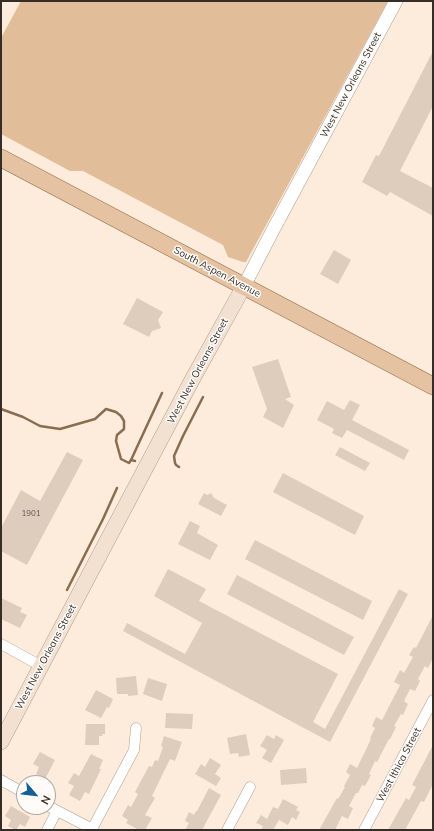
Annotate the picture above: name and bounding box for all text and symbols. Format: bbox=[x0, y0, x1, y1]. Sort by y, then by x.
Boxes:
street label: West New Orleans Street bbox=[318, 30, 384, 140]
street label: South Aspen Avenue bbox=[172, 244, 262, 300]
street label: West New Orleans Street bbox=[165, 316, 231, 426]
house number: 1901 bbox=[21, 509, 41, 519]
street label: West New Orleans Street bbox=[13, 602, 79, 712]
street label: West Ithica Street bbox=[374, 726, 424, 804]
north arrow bbox=[16, 775, 56, 815]
text: N bbox=[38, 793, 54, 807]

